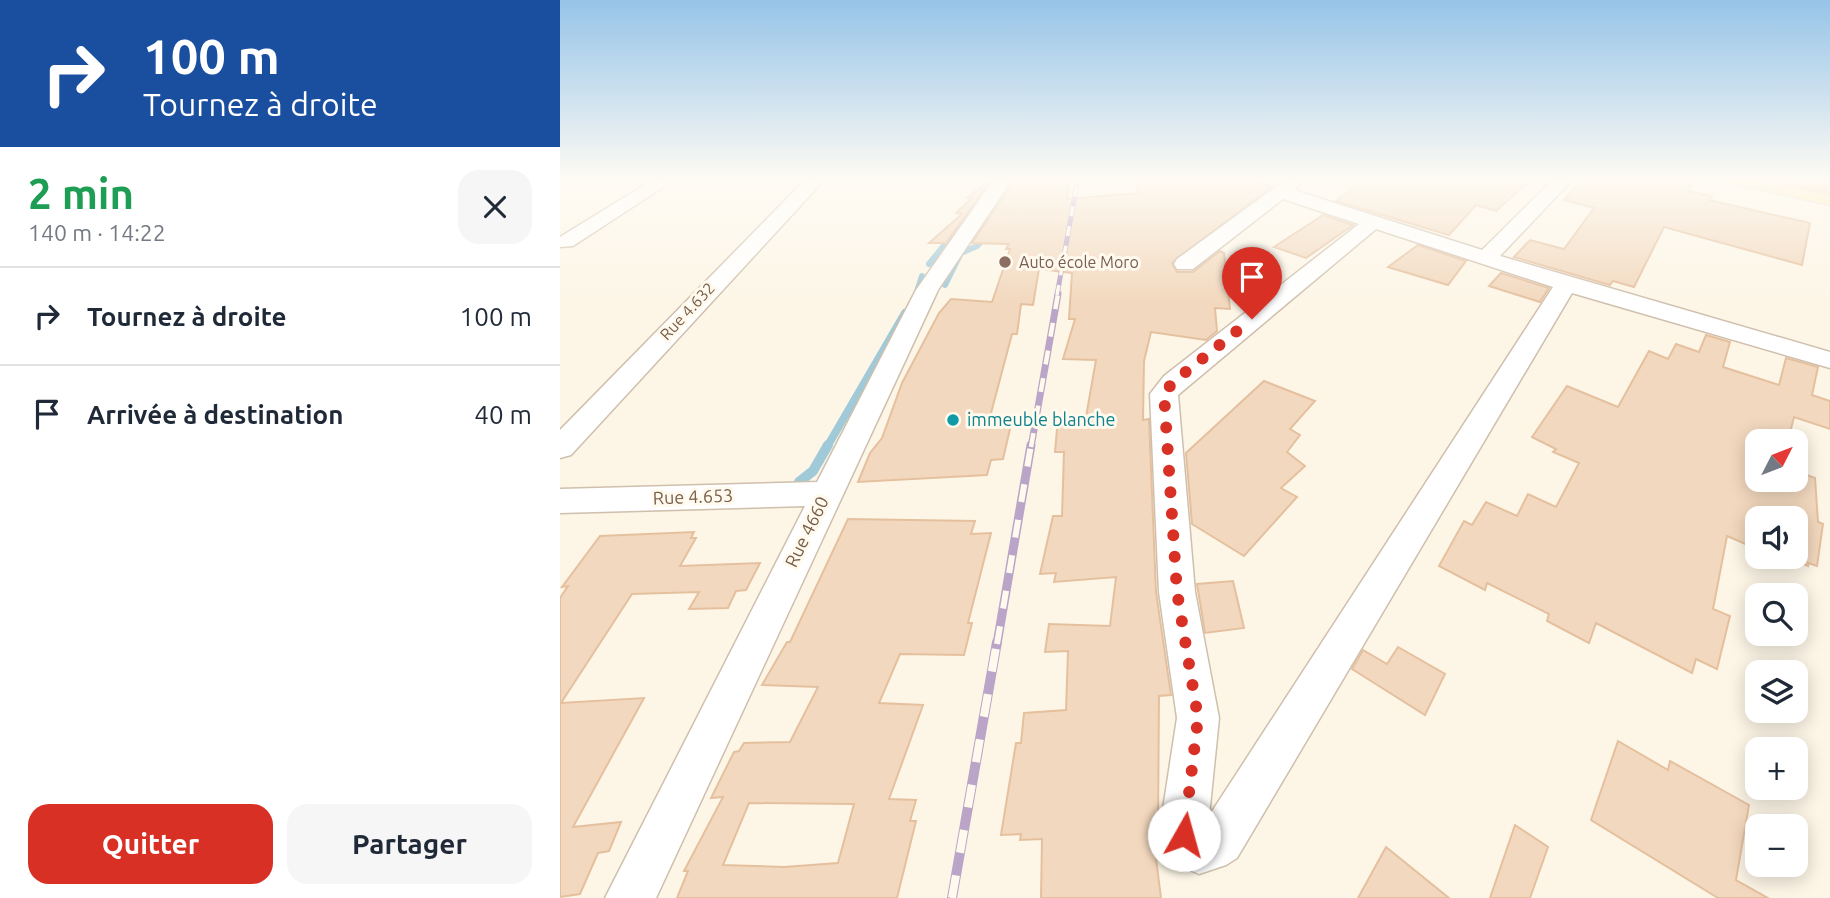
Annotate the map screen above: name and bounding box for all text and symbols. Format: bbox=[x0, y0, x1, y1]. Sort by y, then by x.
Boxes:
icon: right bbox=[28, 28, 119, 119]
text: 100 m bbox=[143, 28, 280, 83]
text: Tournez à droite bbox=[143, 86, 378, 122]
text: 2 min bbox=[28, 170, 134, 217]
button: close bbox=[458, 170, 532, 244]
text: 140 m · 14:22 bbox=[28, 220, 166, 245]
pin bbox=[1222, 247, 1282, 319]
place label: Auto école Moro bbox=[1019, 253, 1139, 271]
marker: Auto école Moro bbox=[997, 254, 1013, 270]
icon: arrive bbox=[1233, 258, 1271, 296]
street label: Rue 4.632 bbox=[656, 279, 718, 343]
icon: right bbox=[28, 297, 66, 335]
text: Tournez à droite bbox=[87, 302, 286, 331]
text: 100 m bbox=[460, 302, 532, 331]
icon: arrive bbox=[28, 395, 66, 433]
text: Arrivée à destination bbox=[87, 400, 343, 429]
text: 40 m bbox=[474, 400, 532, 429]
place label: immeuble blanche bbox=[967, 409, 1115, 429]
marker: immeuble blanche bbox=[945, 412, 961, 428]
north arrow bbox=[1745, 429, 1808, 492]
map controls bbox=[1745, 429, 1808, 877]
street label: Rue 4.653 bbox=[652, 485, 734, 507]
street label: Rue 4660 bbox=[780, 493, 832, 570]
button: sound bbox=[1745, 506, 1808, 569]
button: search bbox=[1745, 583, 1808, 646]
button: layers bbox=[1745, 660, 1808, 723]
button: + bbox=[1745, 737, 1808, 800]
position arrow bbox=[1147, 798, 1221, 872]
button: Quitter bbox=[28, 804, 273, 884]
button: Partager bbox=[287, 804, 532, 884]
button: − bbox=[1745, 814, 1808, 877]

